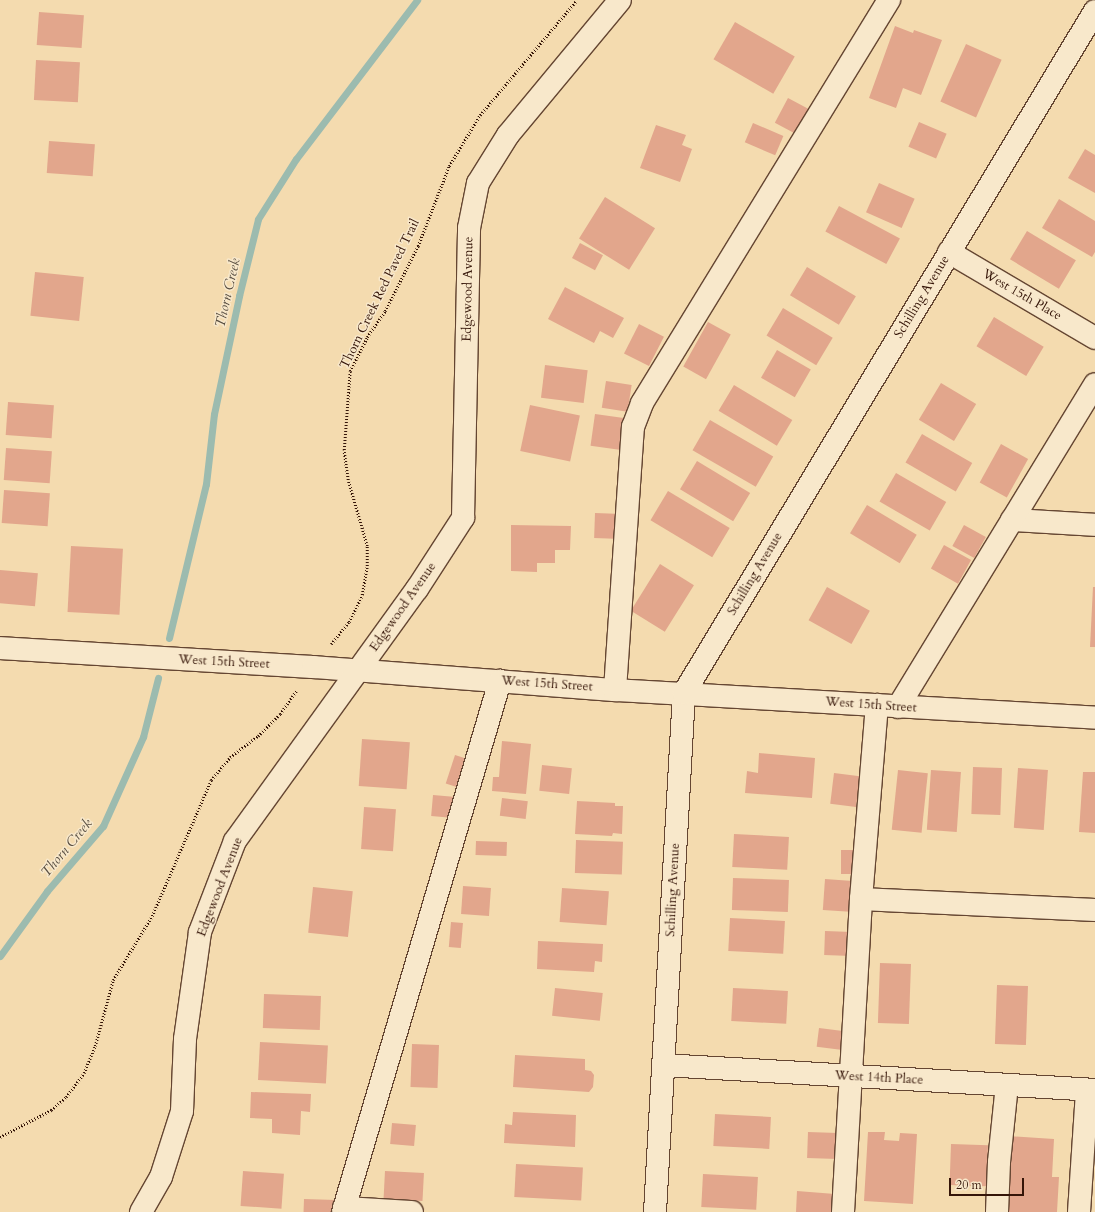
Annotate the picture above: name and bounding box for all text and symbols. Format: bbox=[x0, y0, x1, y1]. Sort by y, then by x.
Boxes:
street label: Thorn Creek Red Paved Trail bbox=[337, 217, 423, 371]
street label: Edgewood Avenue bbox=[459, 236, 477, 342]
street label: Schilling Avenue bbox=[891, 253, 953, 341]
water label: Thorn Creek bbox=[212, 257, 244, 329]
street label: West 15th Place bbox=[980, 266, 1064, 324]
street label: Schilling Avenue bbox=[724, 530, 786, 618]
street label: Edgewood Avenue bbox=[366, 559, 440, 655]
street label: West 15th Street bbox=[178, 652, 270, 672]
street label: West 15th Street bbox=[501, 673, 593, 695]
street label: West 15th Street bbox=[825, 694, 917, 716]
water label: Thorn Creek bbox=[38, 816, 96, 880]
street label: Edgewood Avenue bbox=[194, 835, 246, 939]
street label: Schilling Avenue bbox=[663, 843, 683, 937]
street label: West 14th Place bbox=[834, 1068, 924, 1088]
scale bar bbox=[951, 1170, 1026, 1196]
text: 20 m bbox=[956, 1177, 982, 1193]

